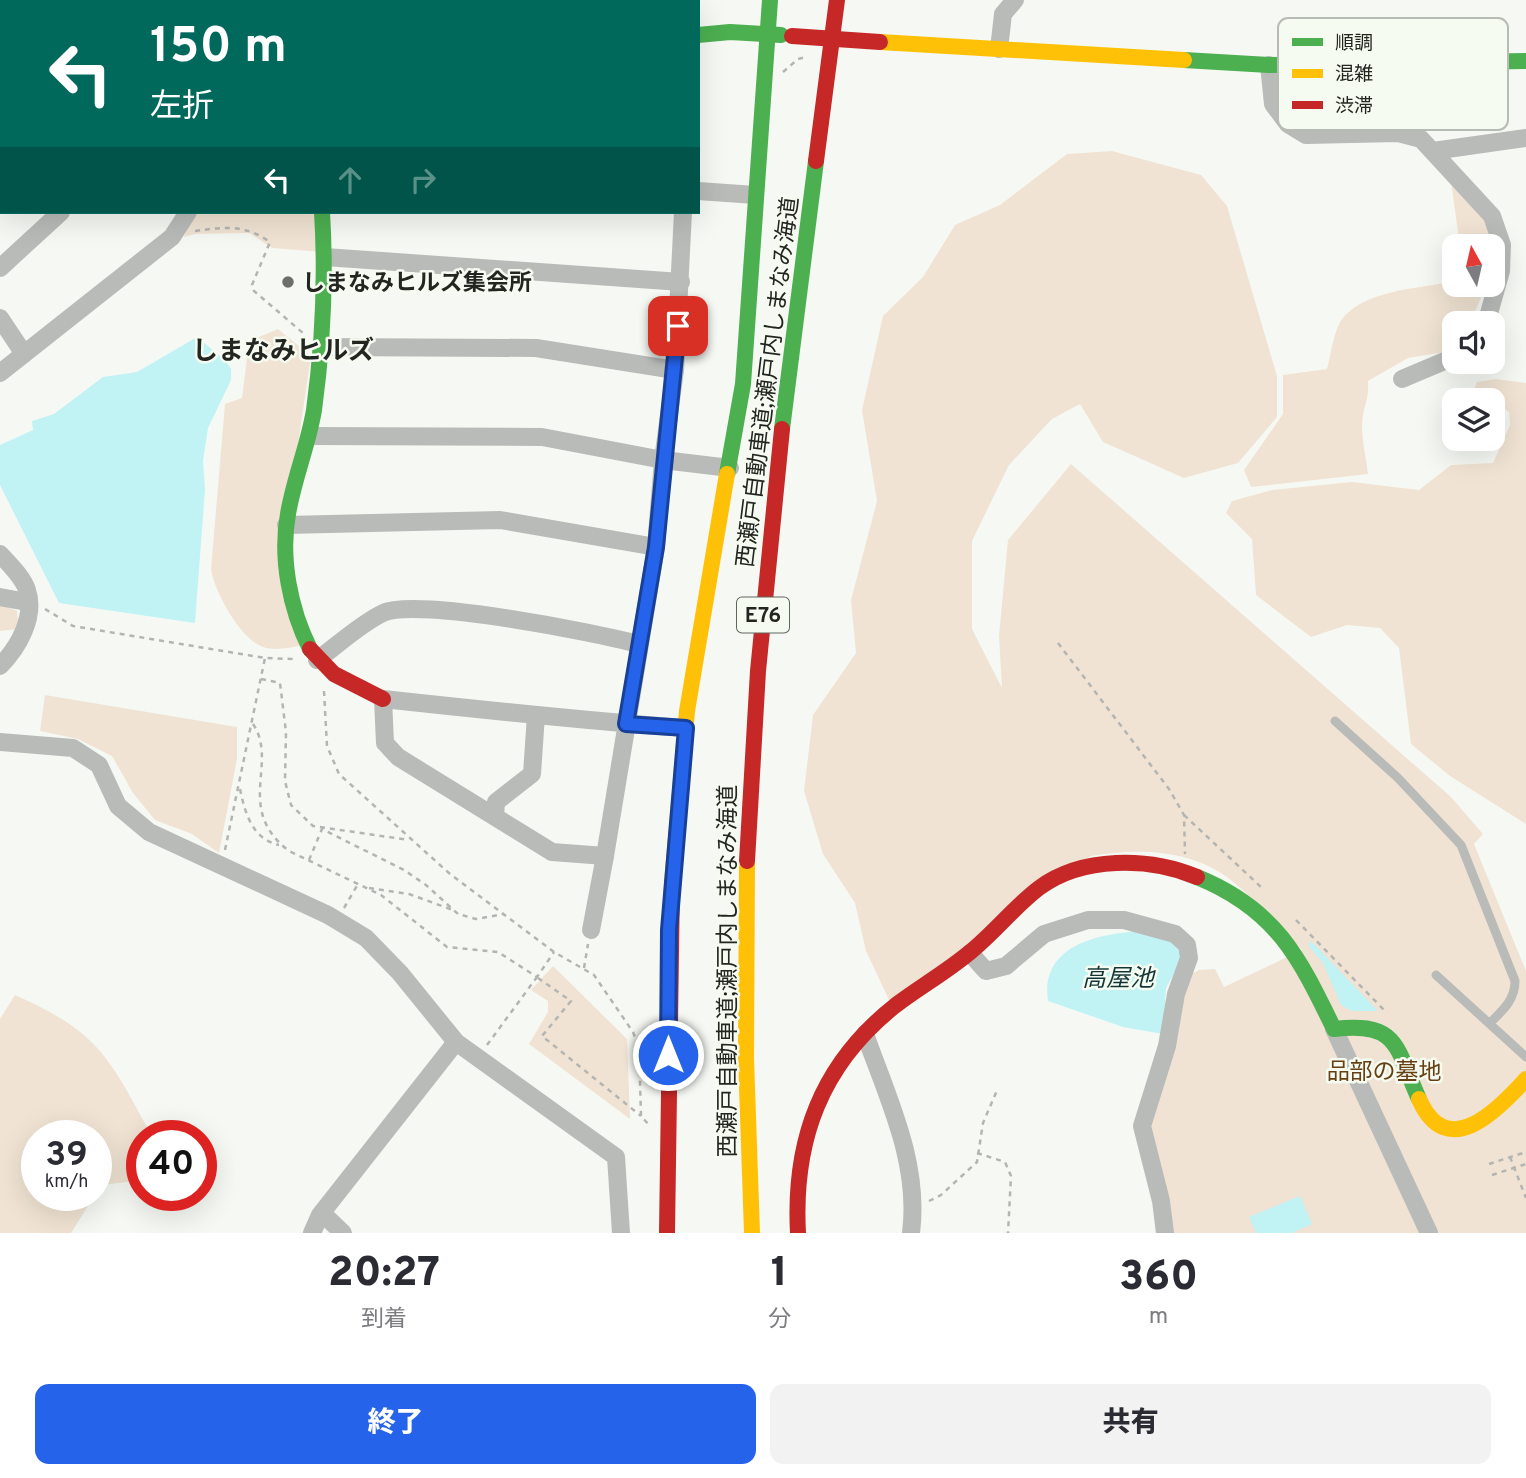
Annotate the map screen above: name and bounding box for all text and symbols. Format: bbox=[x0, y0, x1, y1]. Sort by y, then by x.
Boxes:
text: 150 m bbox=[150, 18, 287, 80]
legend bbox=[1278, 18, 1508, 130]
icon: left bbox=[35, 28, 126, 119]
text: 順調 bbox=[1335, 32, 1373, 56]
text: 混雑 bbox=[1335, 63, 1373, 87]
text: 左折 bbox=[150, 88, 214, 128]
text: 渋滞 bbox=[1335, 95, 1373, 119]
icon: left bbox=[258, 161, 296, 199]
icon: ahead bbox=[331, 161, 369, 199]
icon: right bbox=[404, 161, 442, 199]
street label: 西瀬戸自動車道;瀬戸内しまなみ海道 bbox=[732, 195, 807, 569]
north arrow bbox=[1442, 234, 1505, 298]
map controls bbox=[1442, 234, 1505, 451]
place label: しまなみヒルズ集会所 bbox=[302, 270, 532, 299]
marker: しまなみヒルズ集会所 bbox=[280, 274, 296, 290]
pin bbox=[648, 296, 708, 356]
icon: arrive bbox=[659, 307, 697, 345]
button: sound bbox=[1442, 311, 1505, 374]
district label: しまなみヒルズ bbox=[192, 336, 374, 369]
button: layers bbox=[1442, 388, 1505, 451]
road number: E76 bbox=[737, 598, 789, 632]
street label: 西瀬戸自動車道;瀬戸内しまなみ海道 bbox=[715, 784, 744, 1158]
water label: 高屋池 bbox=[1082, 965, 1156, 995]
position arrow bbox=[631, 1018, 705, 1092]
park label: 品部の墓地 bbox=[1327, 1059, 1442, 1088]
speed limit sign: 40 bbox=[126, 1120, 217, 1211]
text: 39 bbox=[45, 1134, 88, 1178]
text: km/h bbox=[45, 1171, 88, 1194]
text: 20:27 bbox=[328, 1248, 440, 1301]
text: 1 bbox=[771, 1248, 788, 1301]
text: 360 bbox=[1119, 1252, 1198, 1305]
text: m bbox=[1149, 1303, 1168, 1332]
text: 到着 bbox=[361, 1306, 407, 1335]
text: 分 bbox=[768, 1306, 791, 1335]
button: 終了 bbox=[35, 1384, 756, 1464]
button: 共有 bbox=[770, 1384, 1491, 1464]

